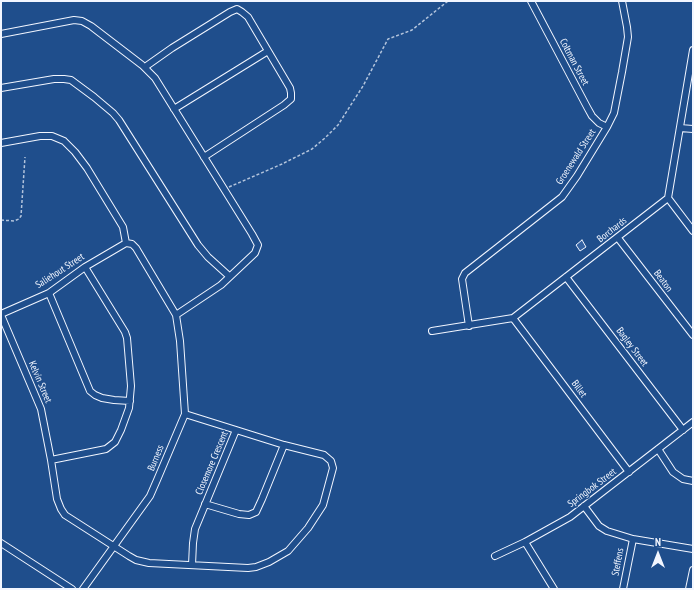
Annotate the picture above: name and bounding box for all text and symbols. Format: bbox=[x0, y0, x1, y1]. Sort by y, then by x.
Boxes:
street label: Coltman Street bbox=[557, 36, 591, 88]
street label: Groenewald Street bbox=[554, 127, 598, 187]
street label: Borchards bbox=[595, 215, 629, 245]
street label: Saliehout Street bbox=[33, 251, 87, 291]
street label: Beaton bbox=[651, 268, 675, 294]
street label: Bagley Street bbox=[613, 325, 651, 369]
street label: Kelvin Street bbox=[26, 359, 54, 405]
street label: Billet bbox=[569, 378, 589, 400]
street label: Closemore Crescent bbox=[193, 429, 231, 497]
street label: Burness bbox=[145, 443, 167, 473]
street label: Springbok Street bbox=[565, 466, 619, 510]
north arrow bbox=[638, 534, 678, 574]
text: N bbox=[655, 535, 661, 549]
street label: Steffens bbox=[609, 547, 627, 577]

